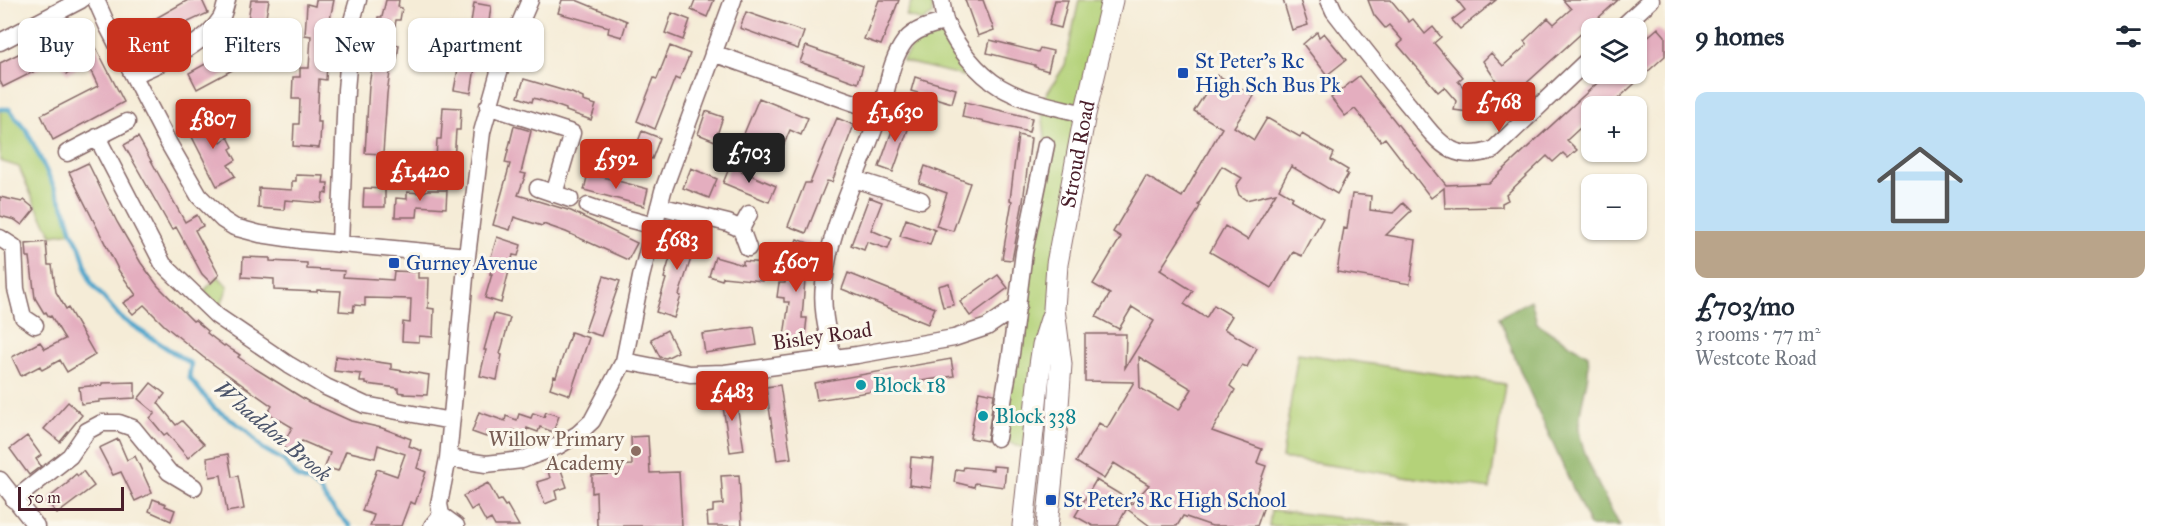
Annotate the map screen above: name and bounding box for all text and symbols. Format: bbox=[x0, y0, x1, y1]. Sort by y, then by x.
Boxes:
chip: Buy bbox=[18, 18, 95, 72]
chip: Rent bbox=[107, 18, 191, 72]
chip: Filters bbox=[203, 18, 302, 72]
chip: New bbox=[314, 18, 396, 72]
chip: Apartment bbox=[408, 18, 544, 72]
map controls bbox=[1581, 18, 1647, 240]
button: layers bbox=[1581, 18, 1647, 84]
text: 9 homes bbox=[1695, 20, 1784, 52]
icon: filters bbox=[2112, 20, 2145, 53]
place label: St Peter's Rc High Sch Bus Pk bbox=[1195, 48, 1341, 98]
marker: St Peter's Rc High Sch Bus Pk bbox=[1176, 66, 1190, 80]
pin: £768 bbox=[1463, 82, 1535, 133]
text: £768 bbox=[1476, 89, 1522, 113]
pin: £1,630 bbox=[846, 92, 944, 143]
button: + bbox=[1581, 96, 1647, 162]
street label: Stroud Road bbox=[1055, 97, 1101, 210]
pin: £807 bbox=[177, 99, 249, 150]
text: £1,630 bbox=[867, 99, 923, 123]
text: £807 bbox=[190, 106, 236, 130]
icon: home bbox=[1866, 131, 1974, 239]
pin: £703 bbox=[713, 133, 785, 184]
pin: £592 bbox=[580, 139, 652, 190]
text: £703 bbox=[727, 140, 771, 164]
text: £592 bbox=[594, 146, 638, 170]
pin: £1,420 bbox=[371, 151, 469, 202]
text: £1,420 bbox=[390, 158, 450, 182]
button: − bbox=[1581, 174, 1647, 240]
pin: £683 bbox=[641, 220, 713, 271]
text: £683 bbox=[656, 227, 698, 251]
pin: £607 bbox=[760, 242, 832, 293]
text: £607 bbox=[773, 249, 819, 273]
place label: Gurney Avenue bbox=[406, 250, 538, 276]
marker: Gurney Avenue bbox=[387, 256, 401, 270]
text: £703/mo bbox=[1695, 290, 1795, 322]
street label: Bisley Road bbox=[770, 316, 874, 356]
text: 3 rooms · 77 m² bbox=[1695, 322, 1820, 346]
text: Westcote Road bbox=[1695, 346, 1817, 370]
pin: £483 bbox=[696, 371, 768, 422]
place label: Block 18 bbox=[873, 372, 946, 398]
water label: Whaddon Brook bbox=[209, 374, 337, 488]
text: £483 bbox=[710, 378, 754, 402]
marker: Block 18 bbox=[854, 378, 868, 392]
place label: Block 338 bbox=[995, 403, 1076, 429]
marker: Block 338 bbox=[976, 409, 990, 423]
place label: Willow Primary Academy bbox=[488, 426, 625, 476]
marker: Willow Primary Academy bbox=[629, 444, 643, 458]
scale bar bbox=[18, 484, 124, 512]
place label: St Peter's Rc High School bbox=[1063, 487, 1287, 513]
text: 50 m bbox=[27, 488, 61, 507]
marker: St Peter's Rc High School bbox=[1044, 493, 1058, 507]

